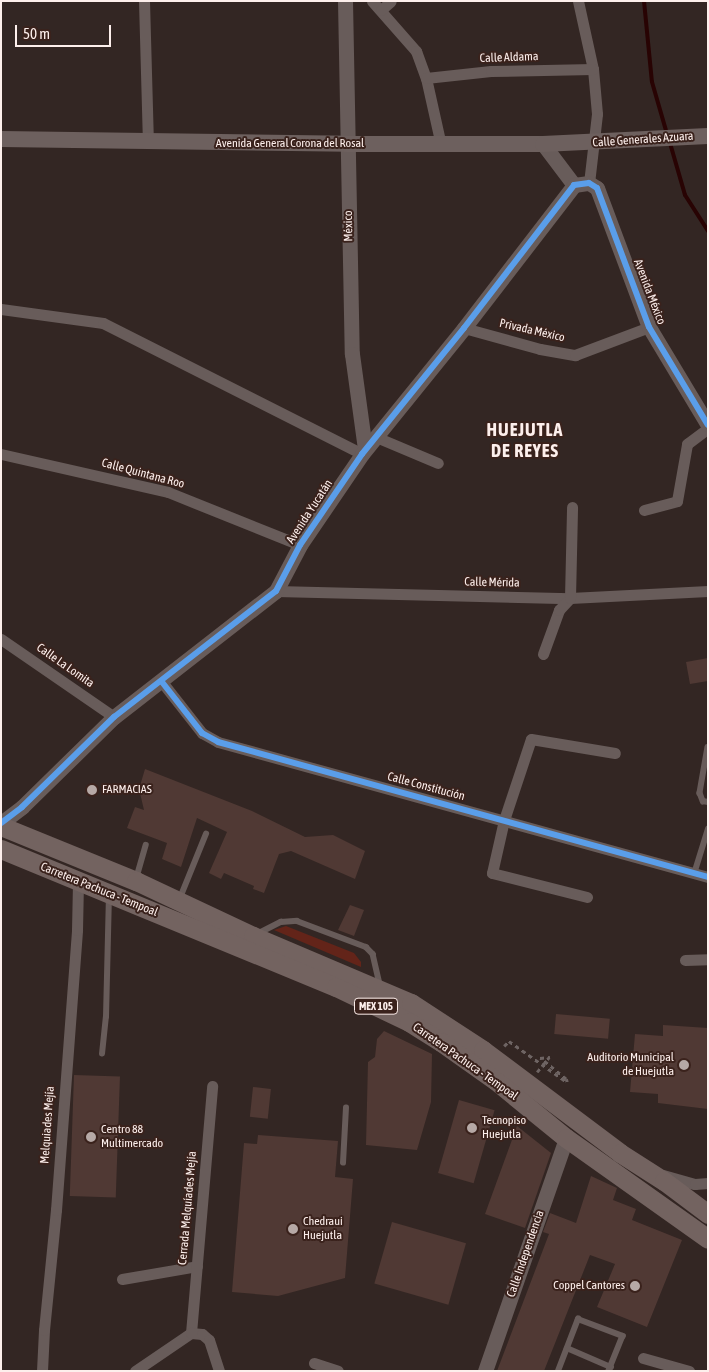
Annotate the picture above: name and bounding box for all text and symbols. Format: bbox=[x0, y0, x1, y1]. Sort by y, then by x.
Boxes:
scale bar bbox=[18, 15, 114, 47]
text: 50 m bbox=[23, 25, 50, 42]
street label: Calle Aldama bbox=[479, 50, 539, 66]
street label: Calle Generales Azuara bbox=[592, 129, 694, 151]
street label: Avenida General Corona del Rosal bbox=[216, 137, 364, 151]
street label: México bbox=[342, 210, 356, 242]
street label: Avenida México bbox=[630, 257, 668, 327]
street label: Privada México bbox=[498, 316, 566, 346]
district label: HUEJUTLA DE REYES bbox=[486, 420, 564, 462]
street label: Calle Quintana Roo bbox=[100, 456, 186, 492]
street label: Avenida Yucatán bbox=[284, 477, 336, 547]
street label: Calle Mérida bbox=[464, 575, 520, 591]
street label: Calle La Lomita bbox=[33, 641, 97, 691]
street label: Calle Constitución bbox=[386, 770, 466, 804]
place label: FARMACIAS bbox=[102, 783, 152, 797]
marker: FARMACIAS bbox=[86, 784, 98, 796]
street label: Carretera Pachuca - Tempoal bbox=[38, 860, 160, 920]
road number: MEX 105 bbox=[354, 998, 398, 1014]
street label: Carretera Pachuca - Tempoal bbox=[410, 1020, 520, 1104]
place label: Auditorio Municipal de Huejutla bbox=[587, 1051, 674, 1079]
marker: Auditorio Municipal de Huejutla bbox=[678, 1059, 690, 1071]
street label: Melquiades Mejía bbox=[38, 1086, 58, 1164]
place label: Tecnopiso Huejutla bbox=[482, 1114, 526, 1142]
marker: Tecnopiso Huejutla bbox=[466, 1122, 478, 1134]
place label: Centro 88 Multimercado bbox=[101, 1123, 163, 1151]
marker: Centro 88 Multimercado bbox=[85, 1131, 97, 1143]
street label: Cerrada Melquíades Mejía bbox=[176, 1151, 200, 1265]
street label: Calle Independencia bbox=[504, 1209, 548, 1299]
place label: Chedraui Huejutla bbox=[303, 1215, 343, 1243]
marker: Chedraui Huejutla bbox=[287, 1223, 299, 1235]
place label: Coppel Cantores bbox=[553, 1279, 625, 1293]
marker: Coppel Cantores bbox=[629, 1280, 641, 1292]

